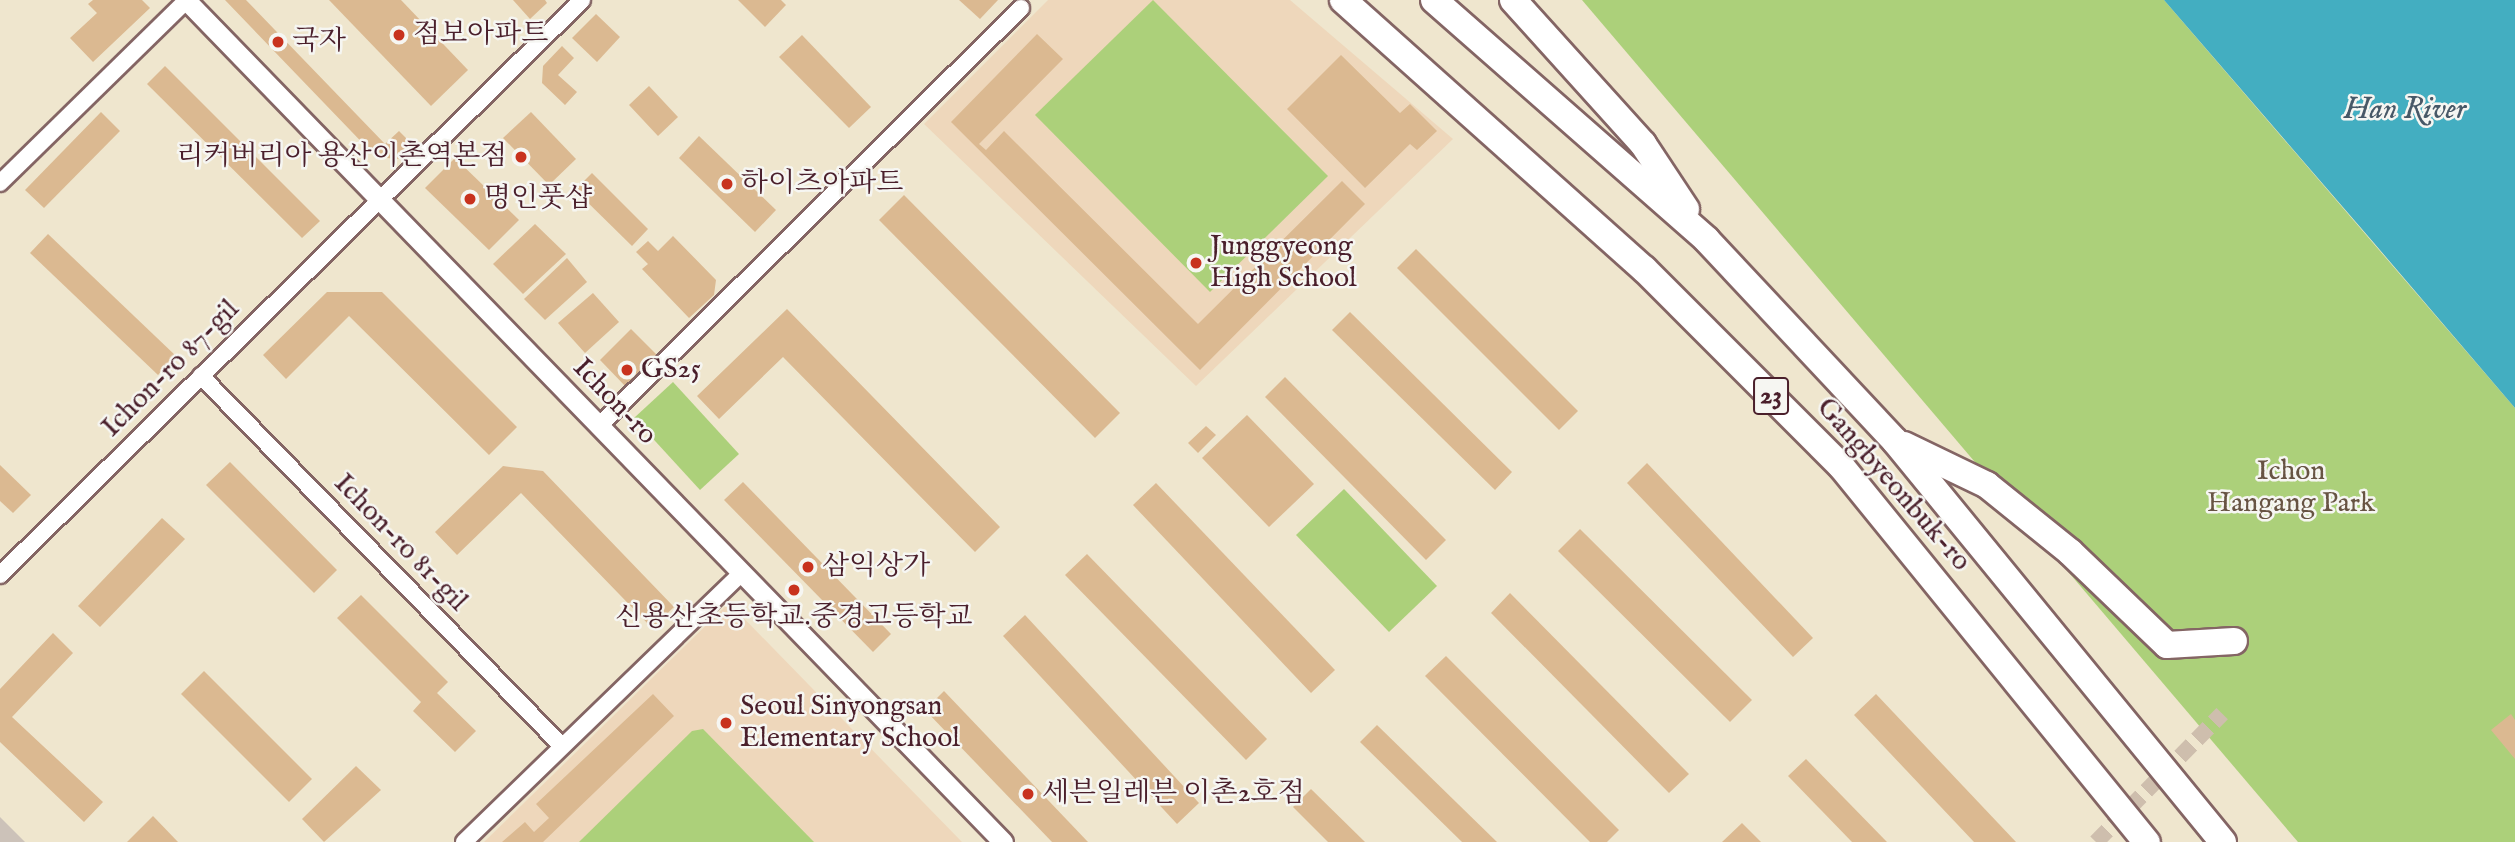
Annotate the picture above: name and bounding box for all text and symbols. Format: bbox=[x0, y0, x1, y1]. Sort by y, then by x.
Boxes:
place label: 점보아파트 bbox=[413, 18, 548, 52]
place label: 국자 bbox=[292, 25, 346, 59]
marker: 점보아파트 bbox=[391, 27, 407, 43]
marker: 국자 bbox=[270, 34, 286, 50]
water label: Han River bbox=[2344, 92, 2466, 128]
place label: 리커버리아 용산이촌역본점 bbox=[176, 140, 507, 174]
marker: 리커버리아 용산이촌역본점 bbox=[513, 149, 529, 165]
place label: 하이츠아파트 bbox=[741, 167, 903, 201]
marker: 하이츠아파트 bbox=[719, 176, 735, 192]
place label: 명인풋샵 bbox=[484, 182, 592, 216]
marker: 명인풋샵 bbox=[462, 191, 478, 207]
place label: Junggyeong High School bbox=[1210, 230, 1357, 296]
marker: Junggyeong High School bbox=[1188, 255, 1204, 271]
street label: Ichon-ro 87-gil bbox=[95, 293, 247, 445]
street label: Ichon-ro bbox=[565, 352, 663, 452]
place label: GS25 bbox=[641, 353, 701, 387]
marker: GS25 bbox=[619, 362, 635, 378]
road number: 23 bbox=[1752, 374, 1790, 418]
street label: Gangbyeonbuk-ro bbox=[1809, 392, 1977, 578]
park label: Ichon Hangang Park bbox=[2207, 455, 2375, 521]
street label: Ichon-ro 81-gil bbox=[326, 467, 474, 619]
place label: 삼익상가 bbox=[822, 550, 930, 584]
marker: 삼익상가 bbox=[800, 559, 816, 575]
marker: 신용산초등학교.중경고등학교 bbox=[786, 582, 802, 598]
place label: 신용산초등학교.중경고등학교 bbox=[615, 601, 973, 635]
place label: Seoul Sinyongsan Elementary School bbox=[740, 690, 960, 756]
marker: Seoul Sinyongsan Elementary School bbox=[718, 715, 734, 731]
place label: 세븐일레븐 이촌2호점 bbox=[1042, 777, 1305, 811]
marker: 세븐일레븐 이촌2호점 bbox=[1020, 786, 1036, 802]

